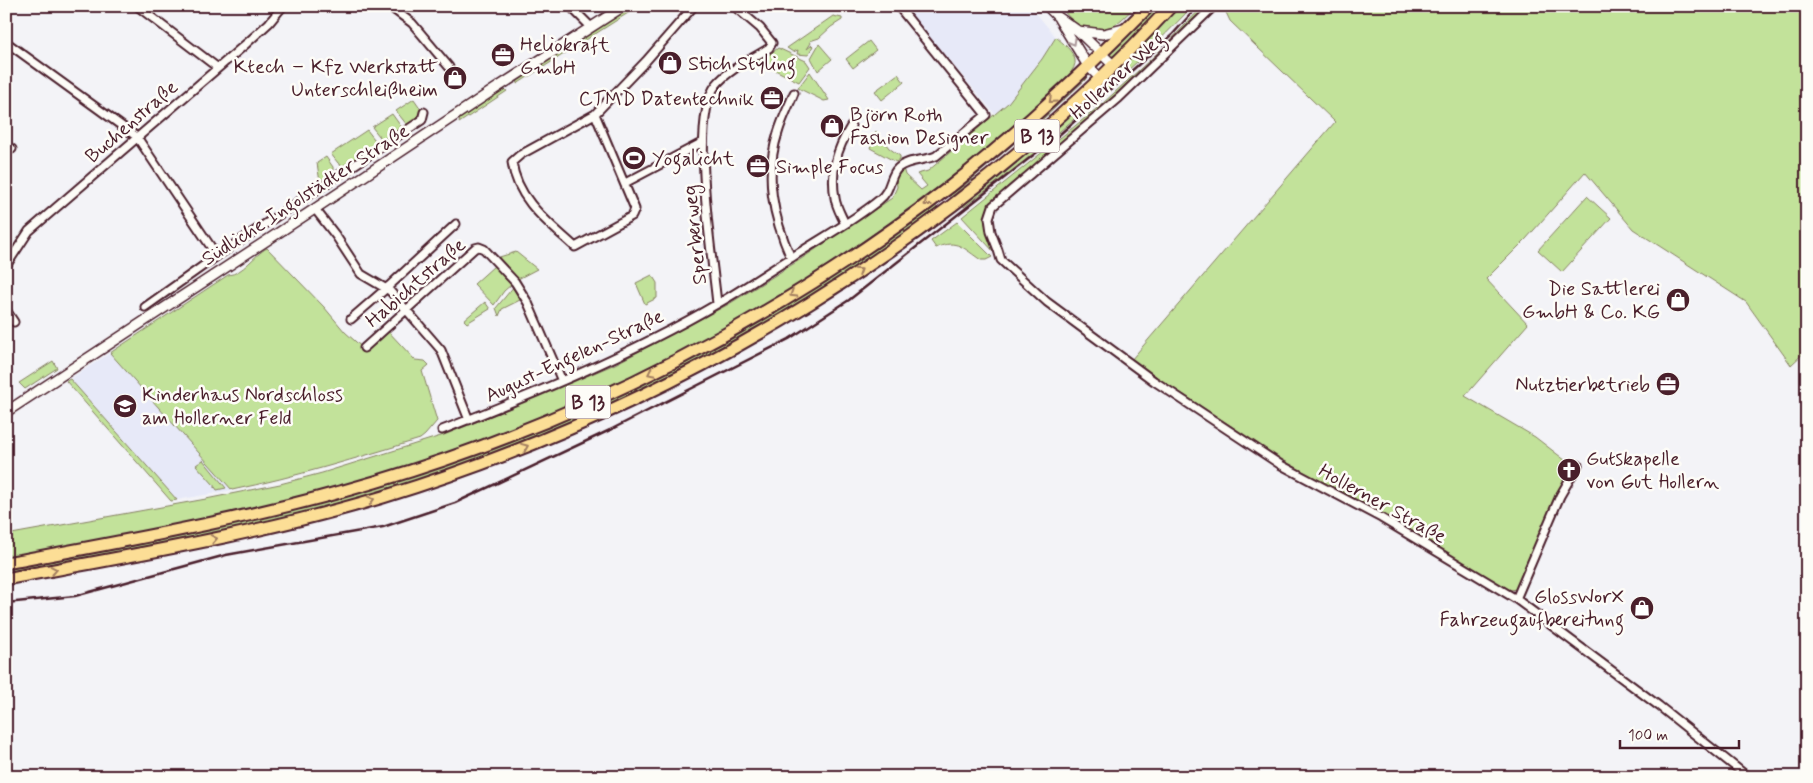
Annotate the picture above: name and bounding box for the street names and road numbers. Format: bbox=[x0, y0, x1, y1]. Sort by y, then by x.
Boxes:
street label: Hollerner Weg bbox=[1064, 26, 1173, 128]
street label: Buchenstraße bbox=[80, 74, 184, 170]
street label: Südliche Ingolstädter Straße bbox=[197, 118, 416, 274]
road number: B 13 bbox=[1014, 120, 1060, 152]
street label: Sperberweg bbox=[677, 184, 715, 286]
street label: Habichtstraße bbox=[360, 232, 472, 334]
street label: August-Engelen-Straße bbox=[481, 303, 669, 411]
road number: B 13 bbox=[566, 386, 610, 418]
street label: Hollerner Straße bbox=[1313, 458, 1451, 551]

